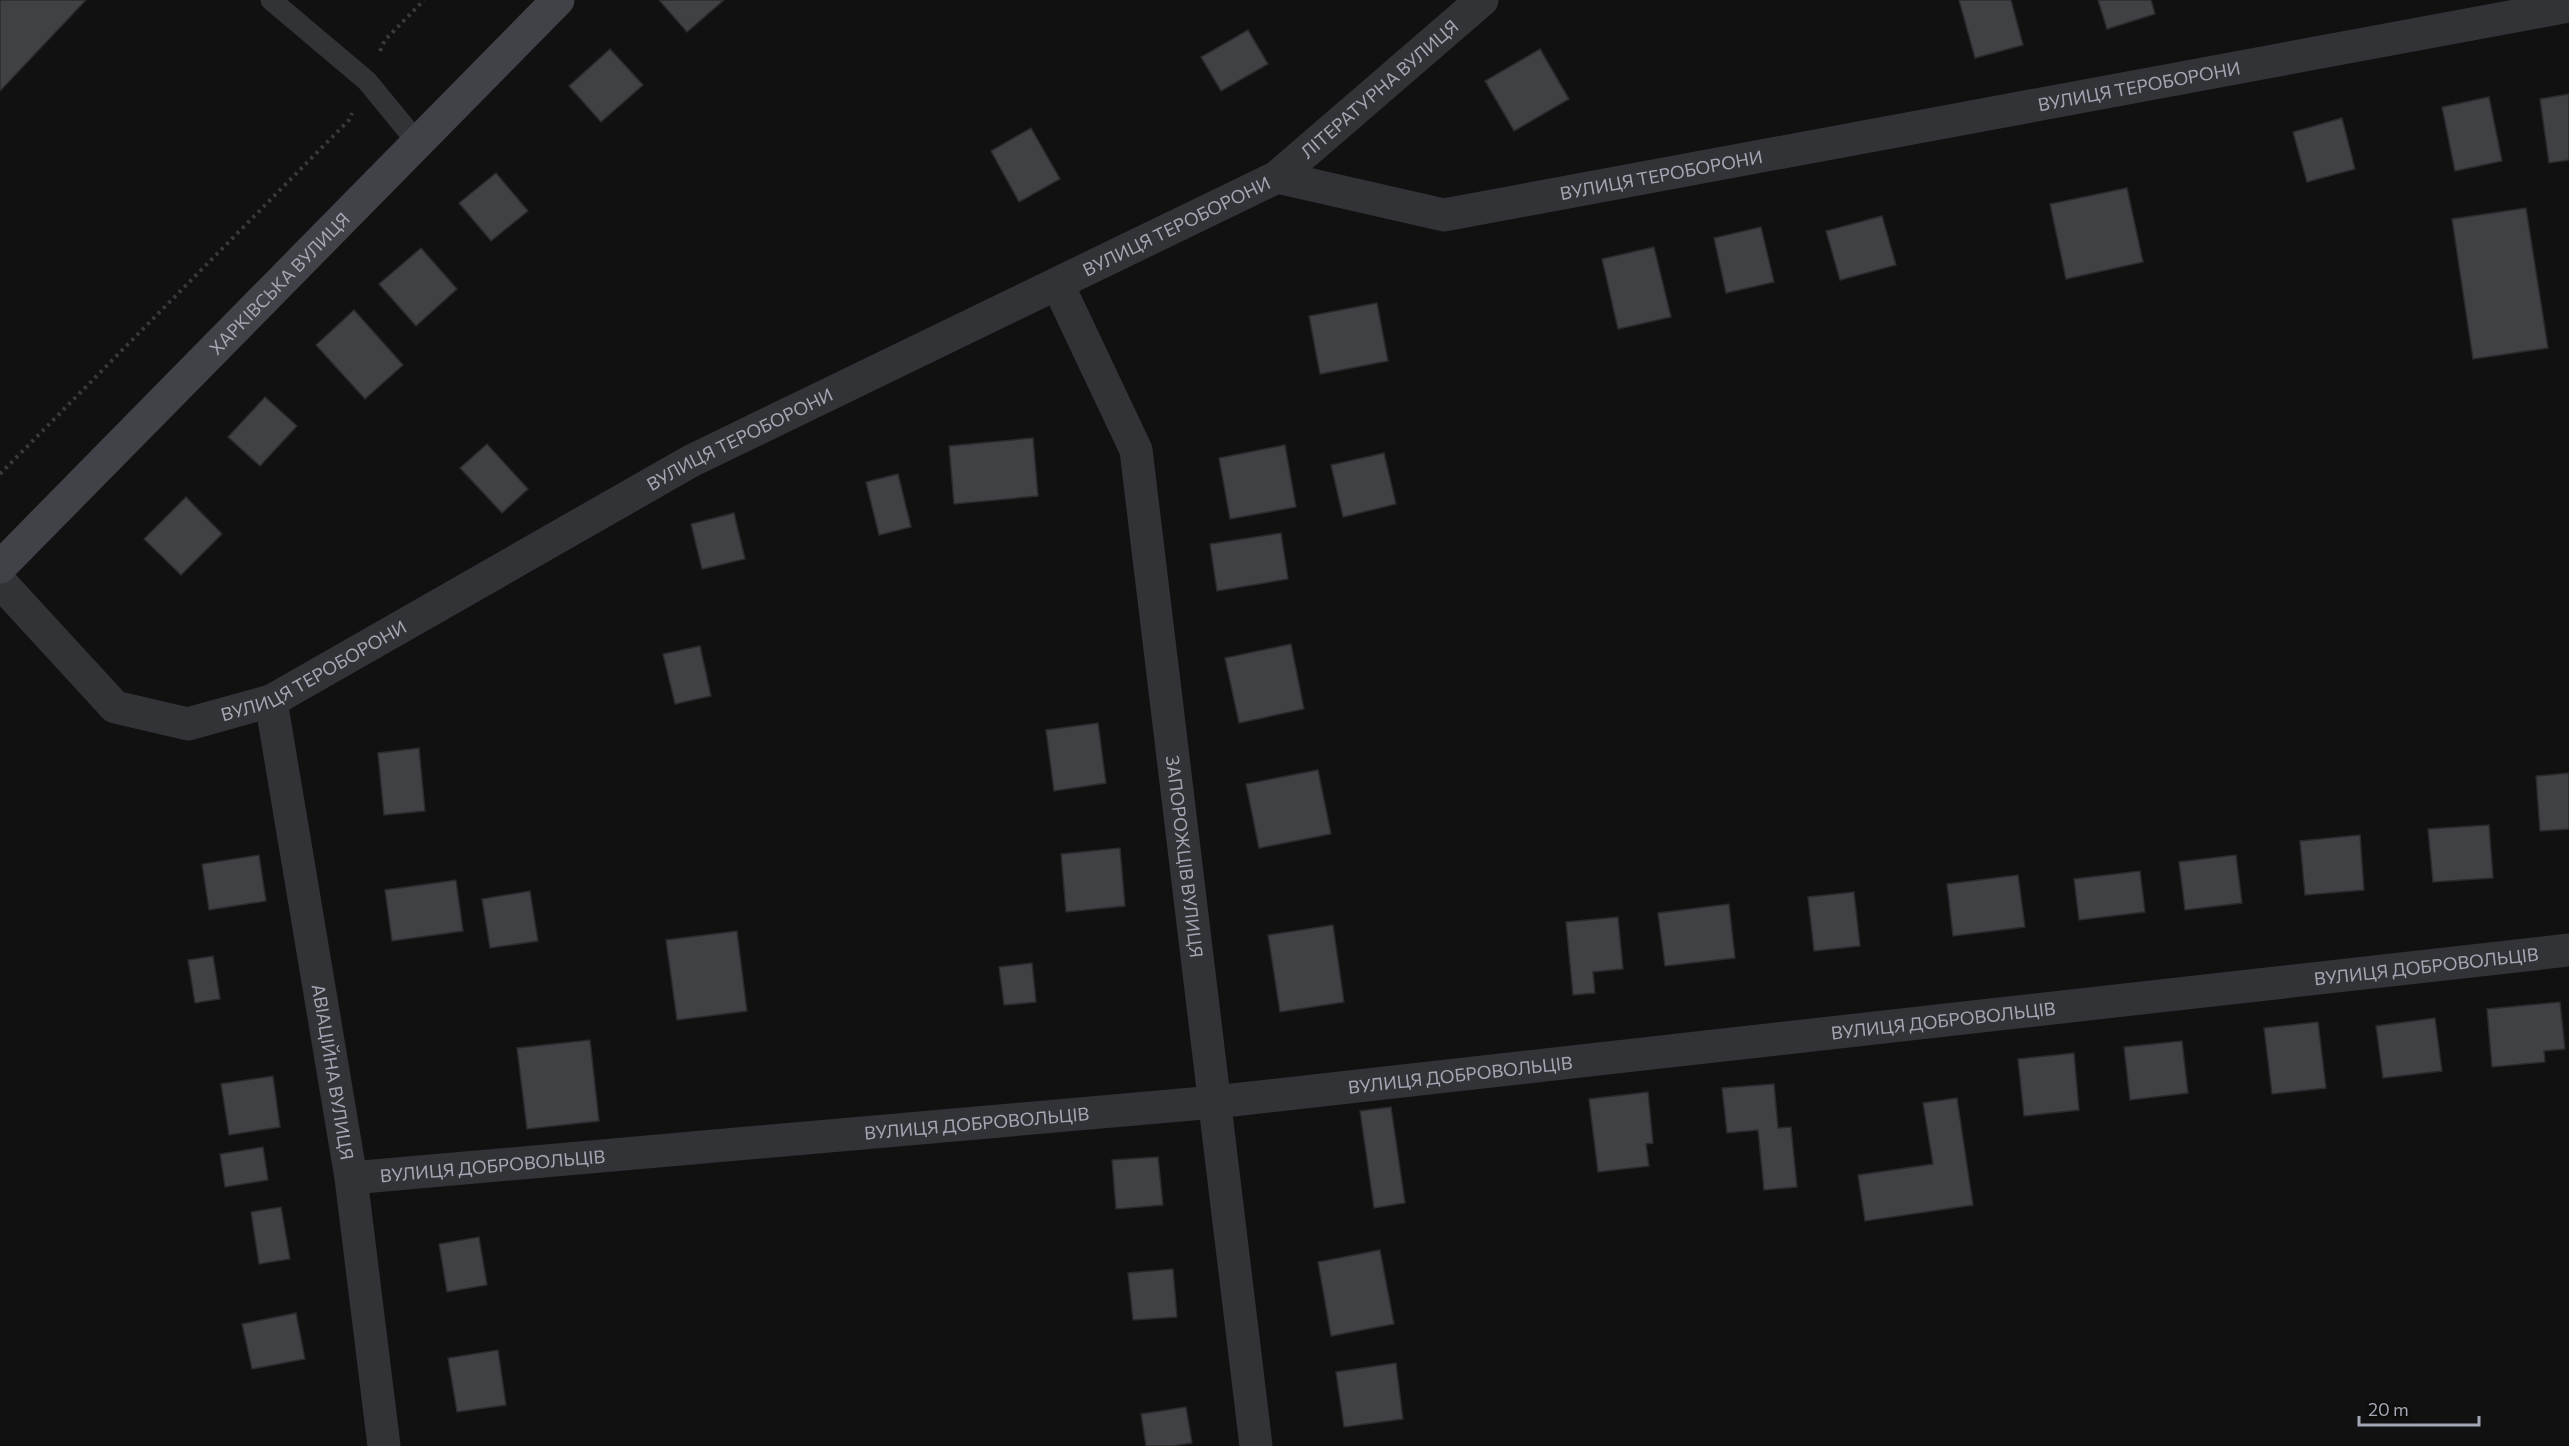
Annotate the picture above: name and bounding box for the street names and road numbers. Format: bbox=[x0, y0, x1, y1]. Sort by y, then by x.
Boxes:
street label: ЛІТЕРАТУРНА ВУЛИЦЯ bbox=[1296, 15, 1463, 163]
street label: ВУЛИЦЯ ТЕРОБОРОНИ bbox=[2036, 56, 2242, 115]
street label: ВУЛИЦЯ ТЕРОБОРОНИ bbox=[1558, 145, 1764, 204]
street label: ВУЛИЦЯ ТЕРОБОРОНИ bbox=[1079, 171, 1274, 281]
street label: ХАРКІВСЬКА ВУЛИЦЯ bbox=[204, 208, 354, 359]
street label: ВУЛИЦЯ ТЕРОБОРОНИ bbox=[643, 383, 836, 495]
street label: ВУЛИЦЯ ТЕРОБОРОНИ bbox=[218, 615, 410, 725]
street label: ЗАПОРОЖЦІВ ВУЛИЦЯ bbox=[1162, 754, 1208, 959]
street label: ВУЛИЦЯ ДОБРОВОЛЬЦІВ bbox=[2313, 943, 2539, 990]
street label: АВІАЦІЙНА ВУЛИЦЯ bbox=[308, 982, 359, 1161]
street label: ВУЛИЦЯ ДОБРОВОЛЬЦІВ bbox=[1830, 997, 2056, 1044]
street label: ВУЛИЦЯ ДОБРОВОЛЬЦІВ bbox=[1347, 1051, 1574, 1098]
street label: ВУЛИЦЯ ДОБРОВОЛЬЦІВ bbox=[863, 1102, 1090, 1144]
street label: ВУЛИЦЯ ДОБРОВОЛЬЦІВ bbox=[379, 1145, 606, 1186]

